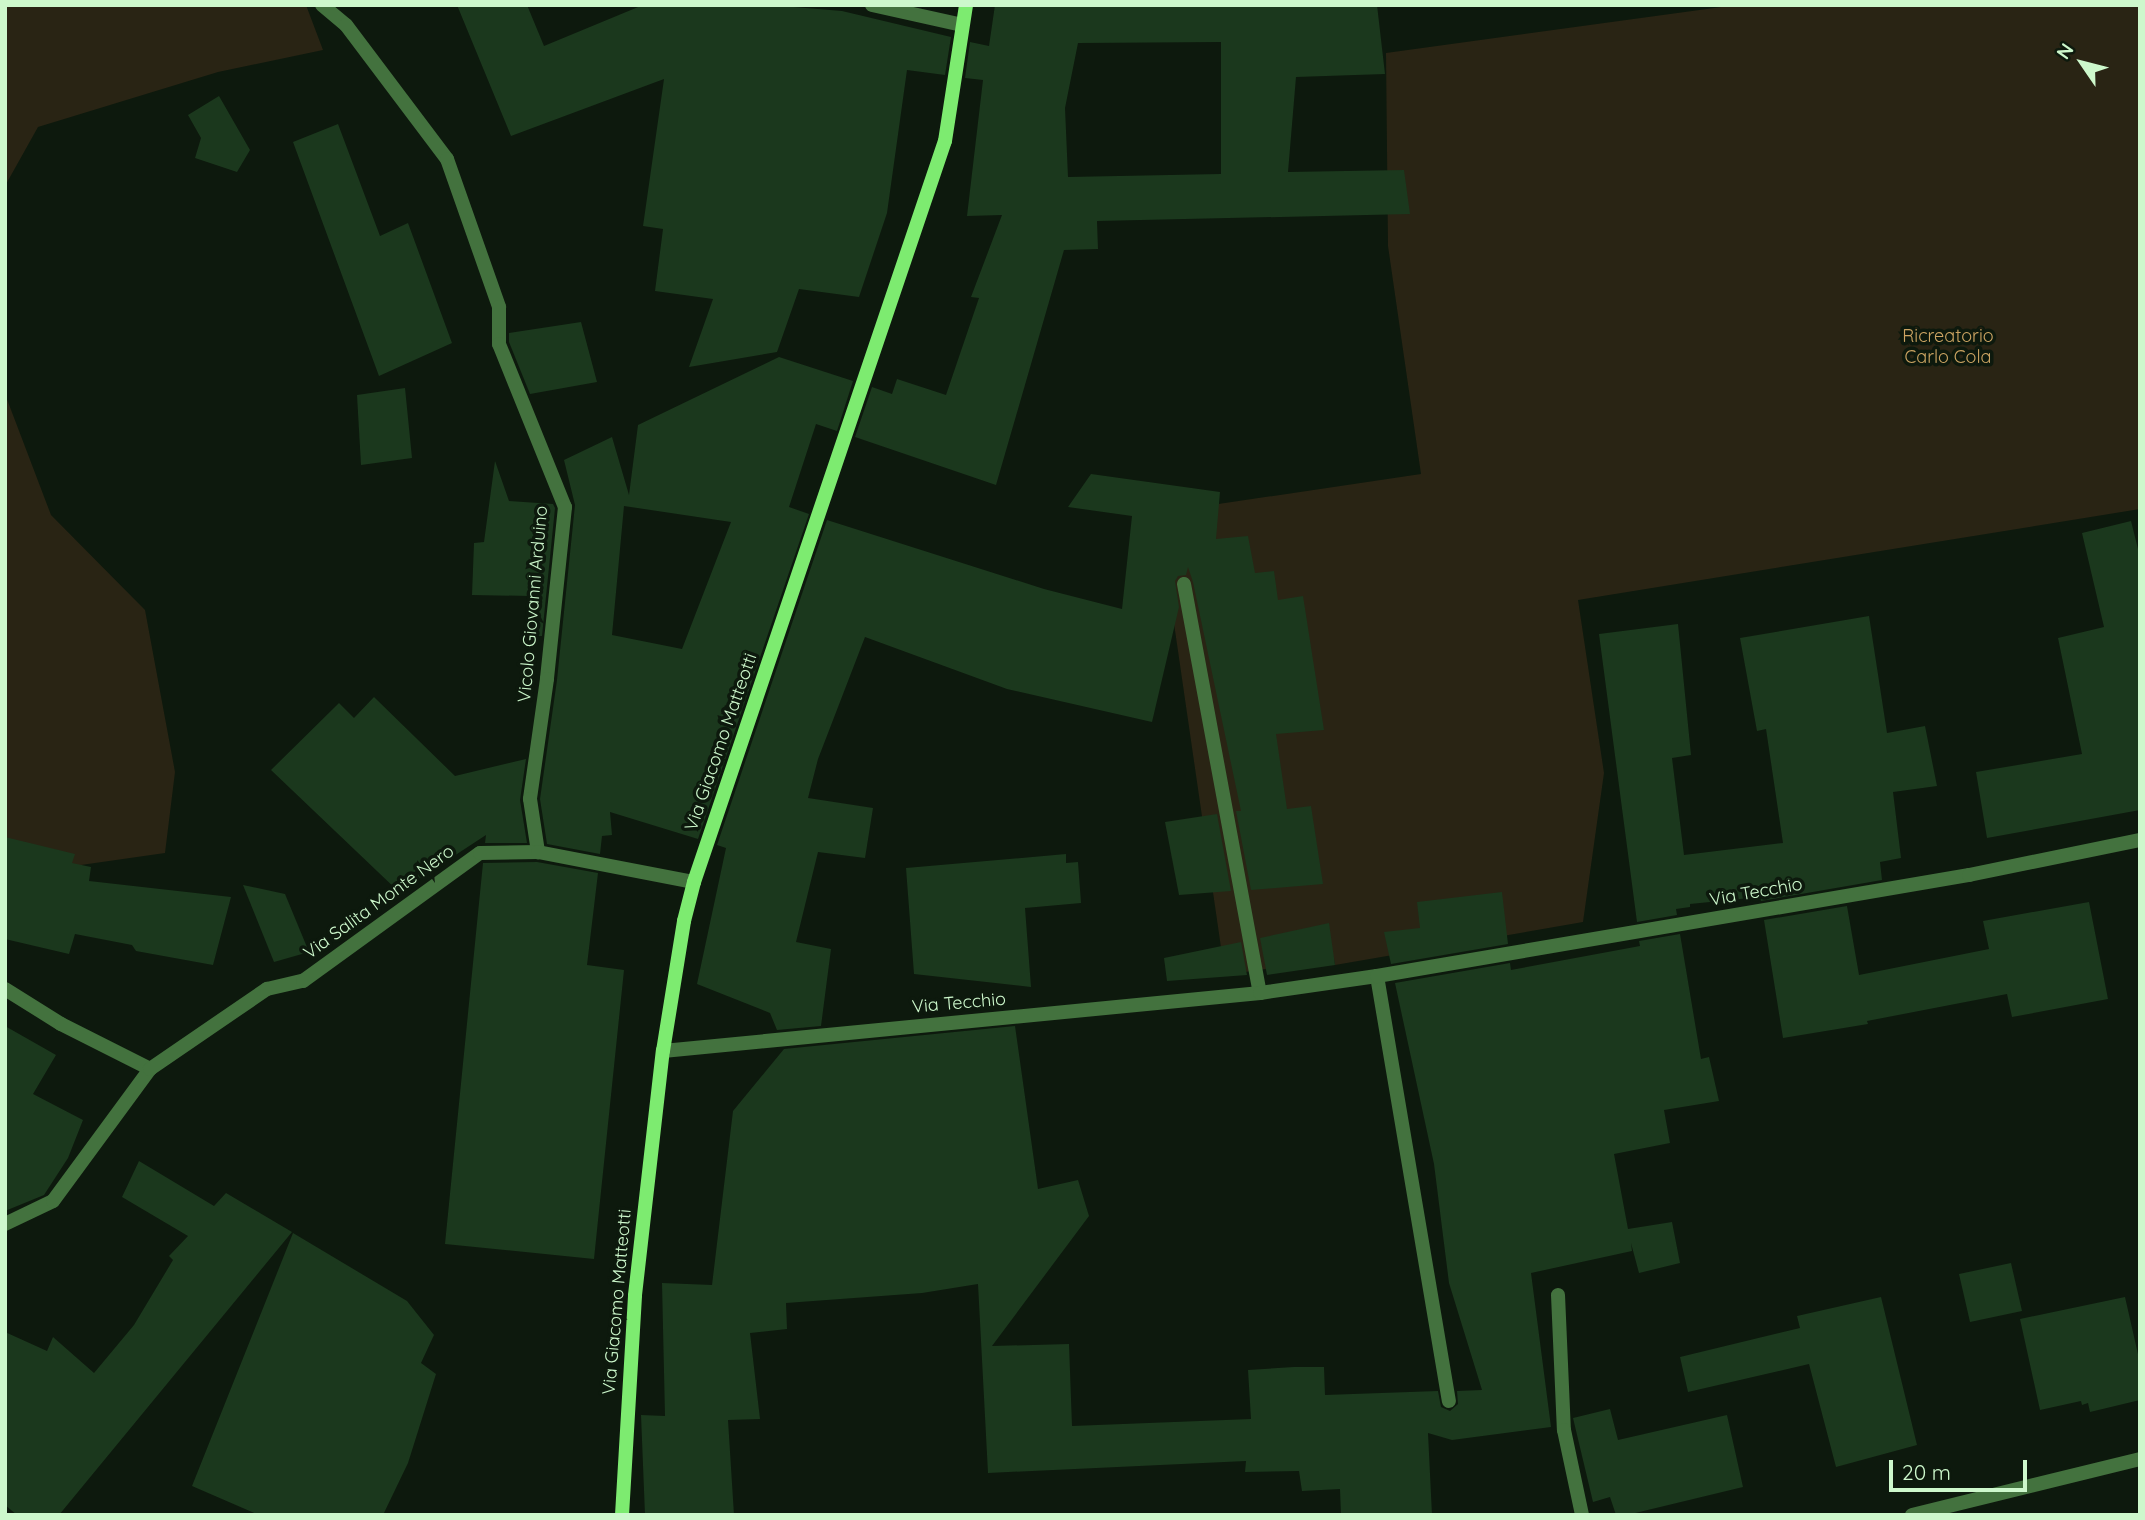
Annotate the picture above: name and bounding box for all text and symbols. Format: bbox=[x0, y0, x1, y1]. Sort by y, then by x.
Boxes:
north arrow bbox=[2047, 28, 2117, 98]
text: N bbox=[2051, 38, 2079, 64]
park label: Ricreatorio Carlo Cola bbox=[1902, 326, 1994, 368]
street label: Vicolo Giovanni Arduino bbox=[514, 505, 552, 703]
street label: Via Giacomo Matteotti bbox=[680, 650, 762, 834]
street label: Via Salita Monte Nero bbox=[300, 840, 458, 964]
street label: Via Tecchio bbox=[1708, 873, 1804, 911]
street label: Via Tecchio bbox=[911, 988, 1007, 1018]
street label: Via Giacomo Matteotti bbox=[598, 1208, 636, 1396]
scale bar bbox=[1893, 1446, 2031, 1490]
text: 20 m bbox=[1902, 1459, 1951, 1485]

